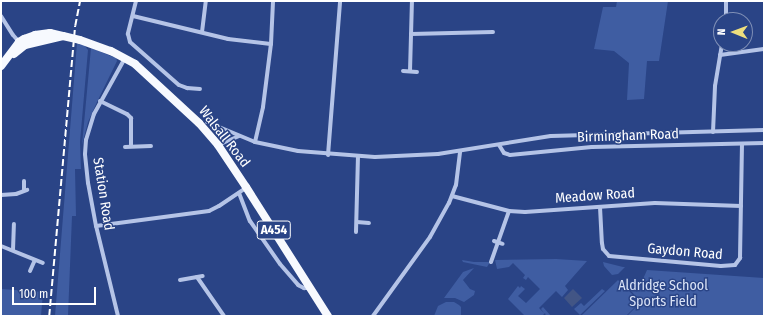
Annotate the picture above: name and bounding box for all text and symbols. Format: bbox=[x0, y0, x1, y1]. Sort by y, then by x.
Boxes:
north arrow bbox=[713, 12, 753, 52]
text: N bbox=[715, 28, 728, 35]
street label: Walsall Road bbox=[195, 103, 253, 171]
street label: Birmingham Road bbox=[577, 126, 679, 146]
street label: Station Road bbox=[89, 156, 117, 232]
street label: Meadow Road bbox=[555, 185, 635, 207]
road number: A454 bbox=[256, 219, 292, 241]
street label: Gaydon Road bbox=[647, 240, 723, 264]
park label: Aldridge School Sports Field bbox=[618, 278, 708, 310]
scale bar bbox=[14, 279, 98, 305]
text: 100 m bbox=[19, 287, 48, 301]

